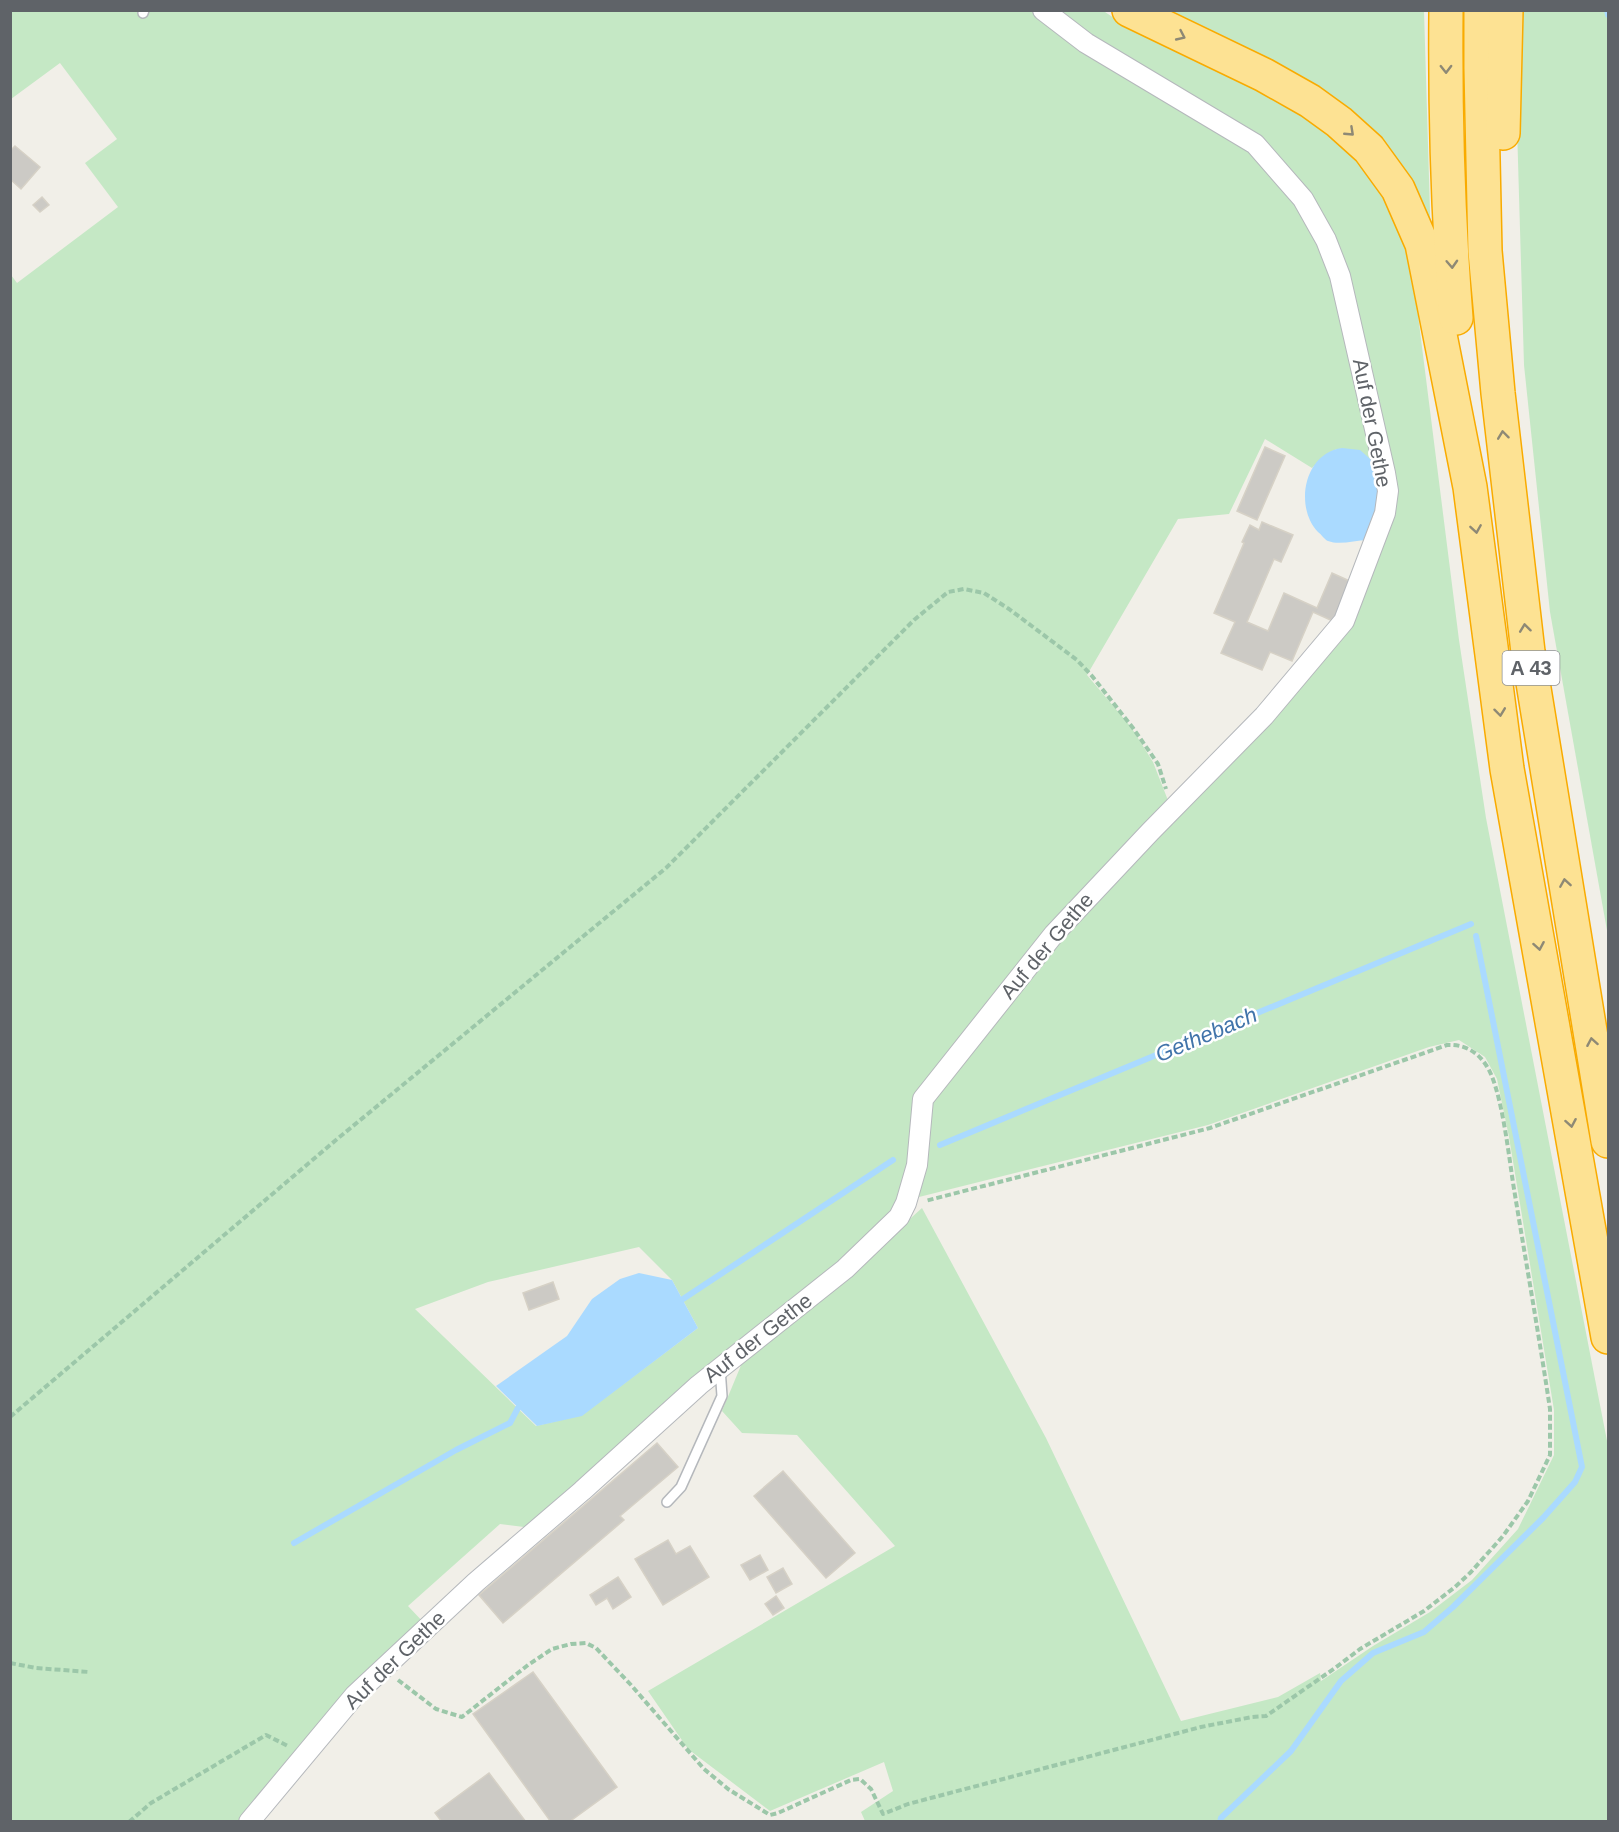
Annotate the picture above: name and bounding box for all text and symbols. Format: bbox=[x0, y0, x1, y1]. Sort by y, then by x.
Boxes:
one-way arrow bbox=[1175, 29, 1186, 41]
one-way arrow bbox=[1439, 64, 1452, 73]
one-way arrow bbox=[1343, 125, 1354, 136]
one-way arrow bbox=[1445, 259, 1458, 268]
street label: Auf der Gethe bbox=[1349, 357, 1396, 489]
one-way arrow bbox=[1497, 430, 1509, 439]
one-way arrow bbox=[1470, 524, 1482, 534]
one-way arrow bbox=[1520, 624, 1532, 633]
road number: A 43 bbox=[1502, 651, 1559, 685]
one-way arrow bbox=[1493, 708, 1506, 717]
one-way arrow bbox=[1559, 879, 1572, 889]
street label: Auf der Gethe bbox=[996, 888, 1097, 1003]
one-way arrow bbox=[1532, 941, 1545, 951]
water label: Gethebach bbox=[1152, 1002, 1261, 1067]
one-way arrow bbox=[1586, 1037, 1598, 1047]
one-way arrow bbox=[1564, 1119, 1576, 1128]
street label: Auf der Gethe bbox=[699, 1288, 816, 1387]
street label: Auf der Gethe bbox=[340, 1606, 450, 1713]

